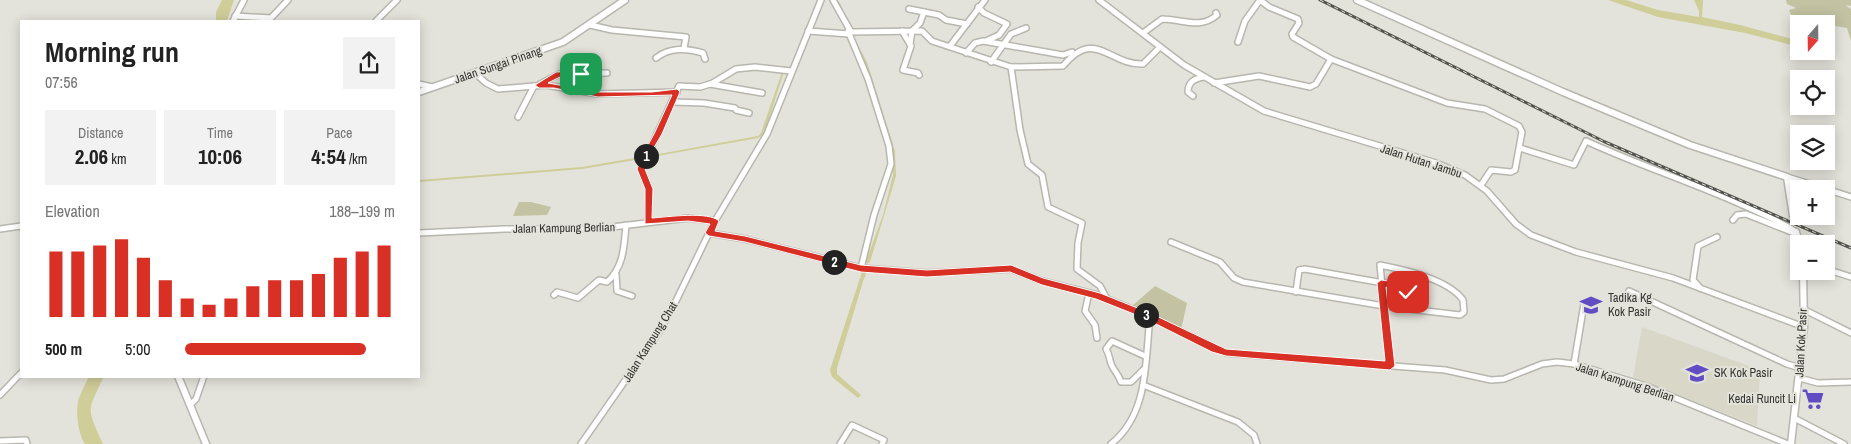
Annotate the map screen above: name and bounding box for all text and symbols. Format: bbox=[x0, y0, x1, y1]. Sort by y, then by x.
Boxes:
north arrow bbox=[1790, 15, 1835, 60]
map controls bbox=[1790, 15, 1835, 280]
text: Morning run bbox=[45, 33, 179, 71]
button: share bbox=[343, 37, 395, 89]
street label: Jalan Sungai Pinang bbox=[452, 42, 544, 87]
pin bbox=[560, 53, 602, 95]
icon: arrive bbox=[567, 60, 595, 88]
button: locate bbox=[1790, 70, 1835, 115]
text: 07:56 bbox=[45, 71, 78, 93]
text: Distance bbox=[78, 124, 123, 142]
text: Time bbox=[207, 124, 233, 142]
text: Pace bbox=[326, 124, 352, 142]
button: layers bbox=[1790, 125, 1835, 170]
street label: Jalan Hutan Jambu bbox=[1378, 140, 1464, 182]
text: 2.06 bbox=[75, 142, 108, 171]
text: 10:06 bbox=[198, 142, 242, 171]
text: 4:54 bbox=[311, 142, 346, 171]
pin: 1 bbox=[634, 144, 658, 168]
text: 1 bbox=[643, 147, 650, 165]
text: km bbox=[108, 150, 127, 168]
text: /km bbox=[346, 150, 367, 168]
button: + bbox=[1790, 180, 1835, 225]
text: Elevation bbox=[45, 200, 100, 222]
text: 188–199 m bbox=[329, 200, 395, 222]
street label: Jalan Kampung Berlian bbox=[513, 219, 615, 237]
button: − bbox=[1790, 235, 1835, 280]
pin: 2 bbox=[822, 250, 846, 274]
text: 2 bbox=[831, 253, 838, 271]
pin bbox=[1387, 271, 1429, 313]
icon: check bbox=[1394, 278, 1422, 306]
place label: Tadika Kg Kok Pasir bbox=[1608, 290, 1652, 320]
school or university icon: Tadika Kg Kok Pasir bbox=[1578, 292, 1604, 318]
street label: Jalan Kampung Chat bbox=[619, 299, 681, 385]
pin: 3 bbox=[1134, 302, 1158, 328]
text: 3 bbox=[1143, 306, 1150, 324]
street label: Jalan Kok Pasir bbox=[1791, 307, 1811, 378]
text: 500 m bbox=[45, 338, 82, 360]
text: 5:00 bbox=[125, 338, 151, 360]
street label: Jalan Kampung Berlian bbox=[1574, 359, 1676, 405]
school or university icon: SK Kok Pasir bbox=[1684, 360, 1710, 386]
place label: SK Kok Pasir bbox=[1714, 365, 1773, 381]
supermarket icon: Kedai Runcit Li bbox=[1800, 386, 1826, 412]
place label: Kedai Runcit Li bbox=[1728, 391, 1796, 407]

